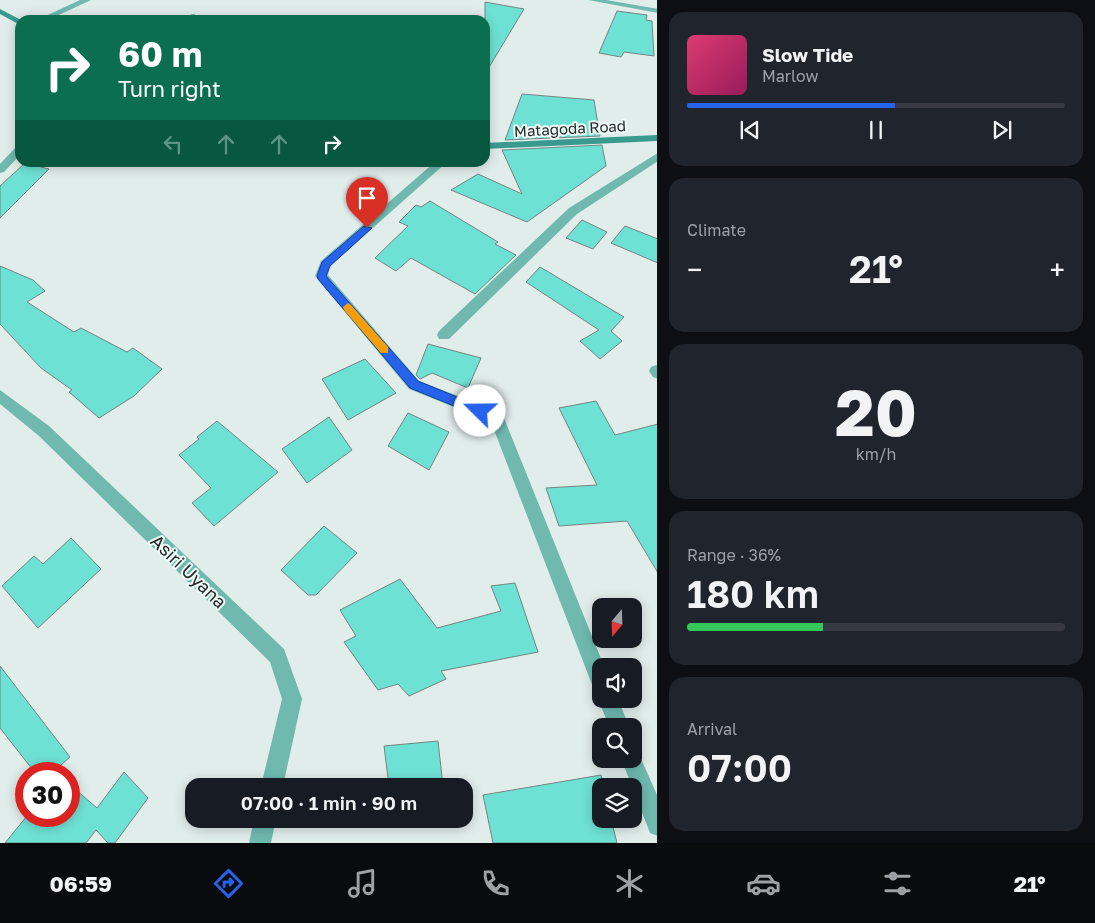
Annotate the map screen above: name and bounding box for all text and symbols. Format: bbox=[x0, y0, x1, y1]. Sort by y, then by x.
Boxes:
text: 60 m bbox=[118, 33, 202, 75]
icon: right bbox=[35, 35, 100, 100]
text: Slow Tide bbox=[762, 43, 853, 66]
text: Marlow bbox=[762, 66, 818, 86]
text: Turn right bbox=[118, 75, 221, 102]
street label: Matagoda Road bbox=[514, 116, 626, 140]
icon: previous bbox=[736, 116, 764, 144]
icon: pause bbox=[862, 116, 890, 144]
icon: next bbox=[988, 116, 1016, 144]
icon: left bbox=[159, 130, 187, 158]
icon: ahead bbox=[212, 130, 240, 158]
icon: ahead bbox=[265, 130, 293, 158]
icon: right bbox=[318, 130, 346, 158]
pin bbox=[346, 177, 388, 228]
icon: arrive bbox=[353, 184, 381, 212]
text: Climate bbox=[687, 220, 746, 240]
text: 21° bbox=[849, 246, 903, 291]
text: − bbox=[687, 253, 702, 286]
text: + bbox=[1050, 253, 1065, 286]
text: 20 bbox=[835, 372, 917, 450]
position arrow bbox=[453, 384, 505, 436]
text: km/h bbox=[856, 444, 896, 464]
street label: Asiri Uyana bbox=[147, 529, 231, 613]
text: Range · 36% bbox=[687, 545, 781, 565]
text: 180 km bbox=[687, 571, 819, 616]
north arrow bbox=[592, 598, 642, 648]
map controls bbox=[592, 598, 642, 828]
button: sound bbox=[592, 658, 642, 708]
button: search bbox=[592, 718, 642, 768]
text: Arrival bbox=[687, 719, 737, 739]
text: 07:00 bbox=[687, 745, 792, 790]
speed limit sign: 30 bbox=[15, 762, 80, 827]
button: layers bbox=[592, 778, 642, 828]
text: 07:00 · 1 min · 90 m bbox=[241, 791, 417, 814]
icon: directions bbox=[211, 866, 246, 901]
icon: music bbox=[345, 866, 380, 901]
icon: phone bbox=[478, 866, 513, 901]
icon: climate bbox=[612, 866, 647, 901]
icon: car bbox=[746, 866, 781, 901]
icon: filters bbox=[880, 866, 915, 901]
text: 06:59 bbox=[49, 870, 112, 897]
text: 21° bbox=[1014, 870, 1046, 897]

